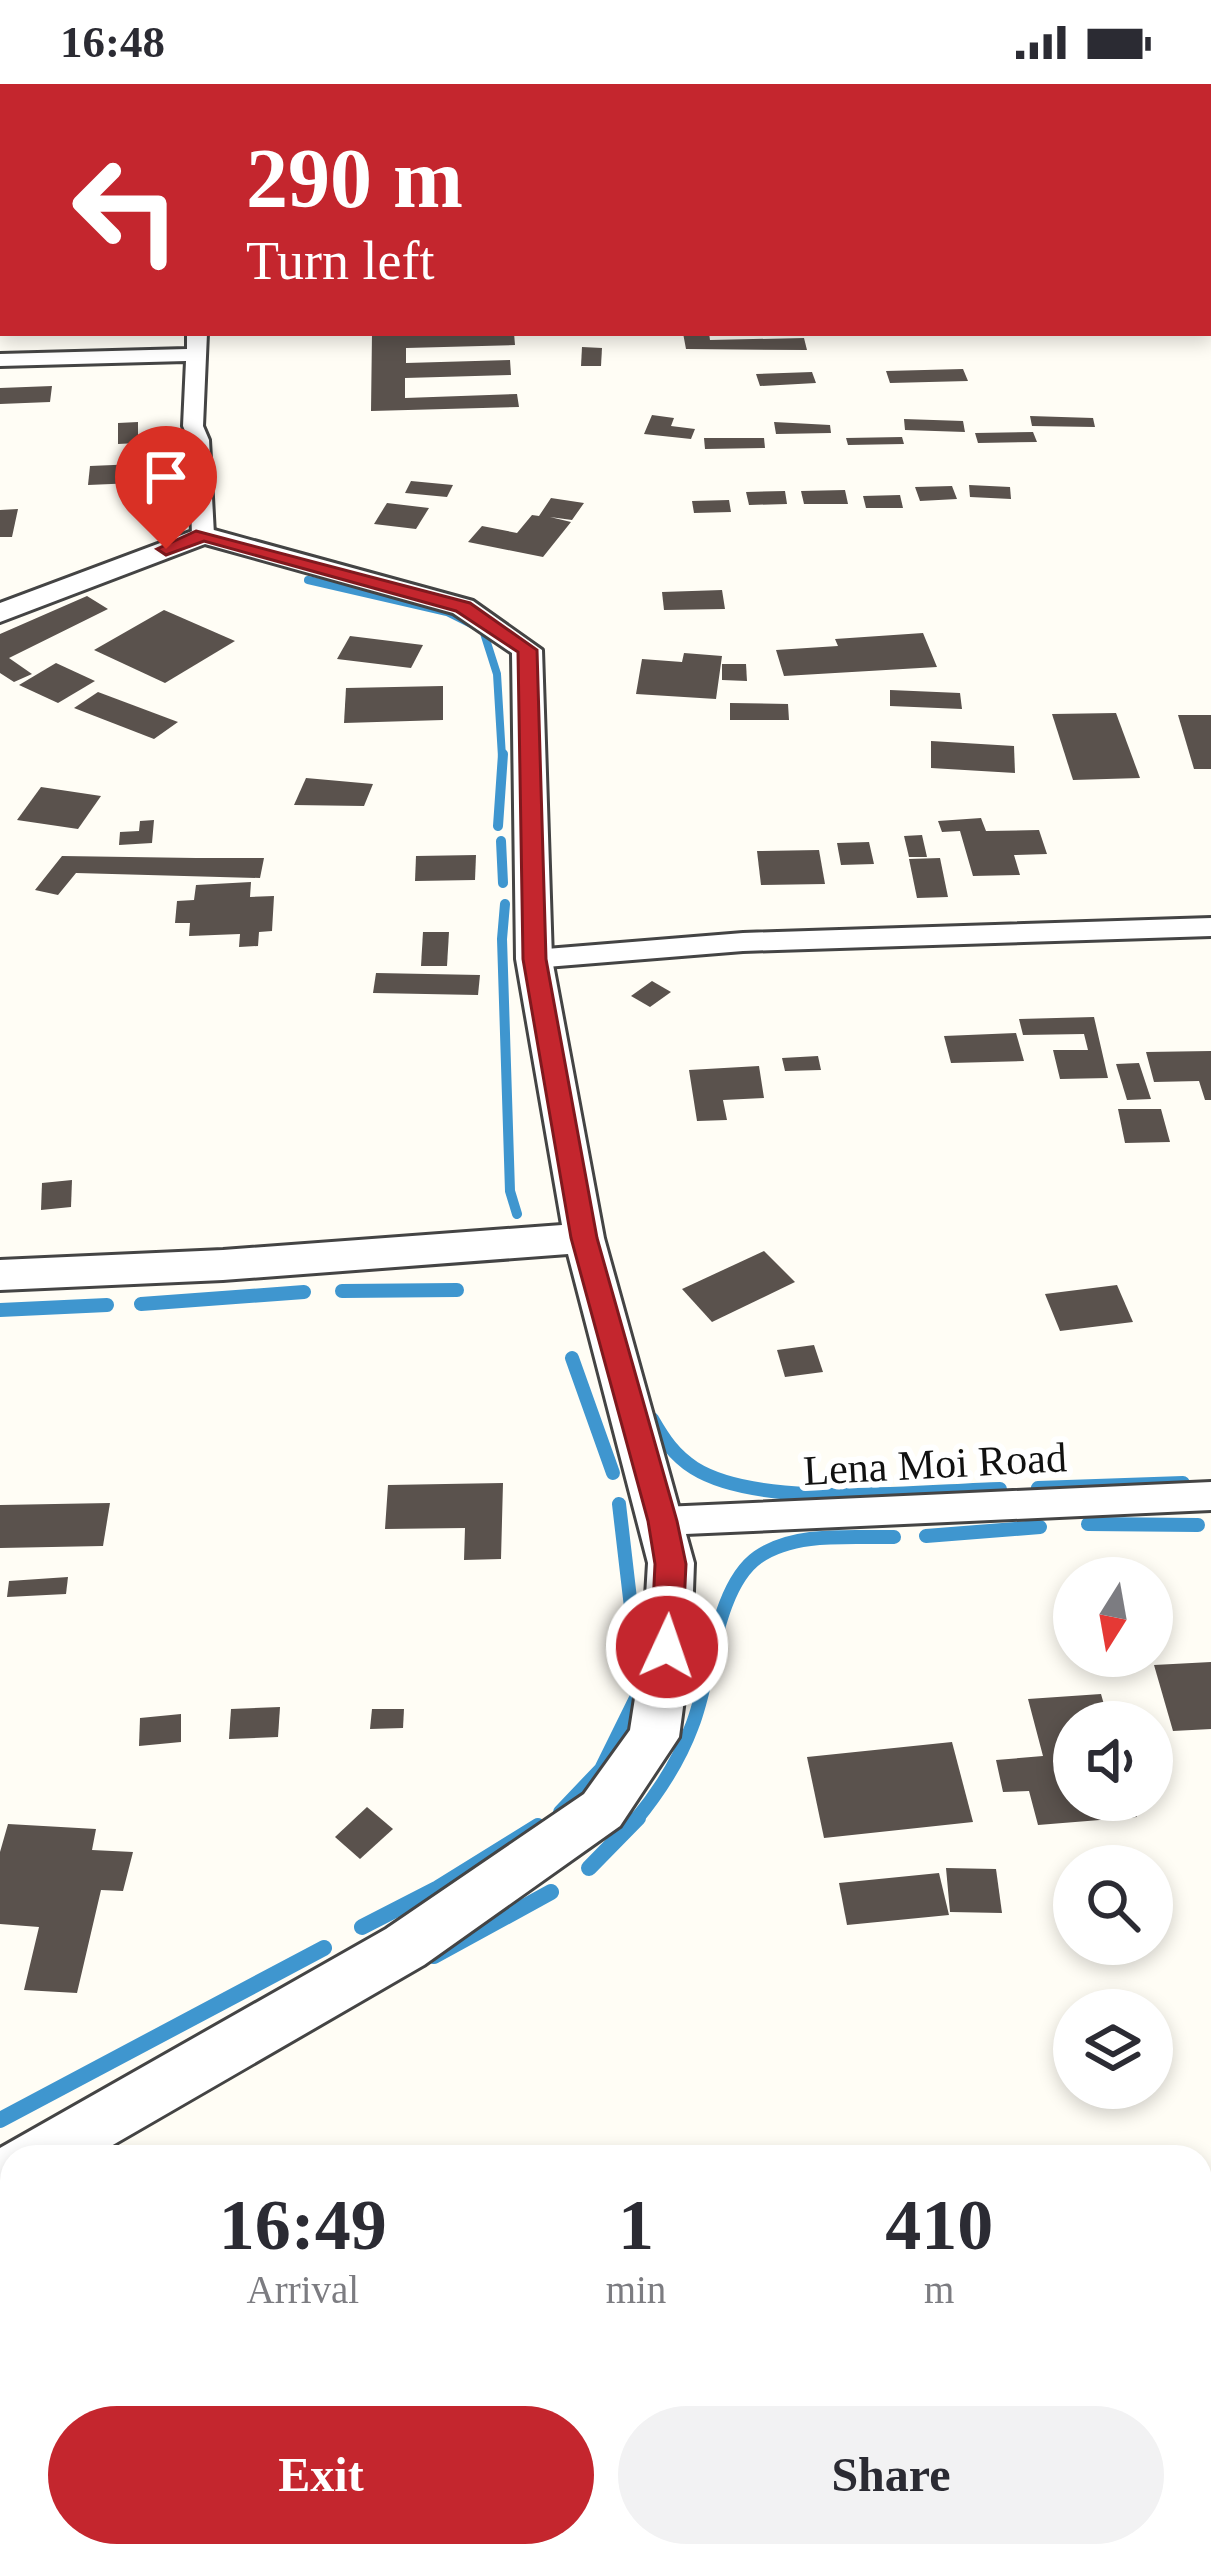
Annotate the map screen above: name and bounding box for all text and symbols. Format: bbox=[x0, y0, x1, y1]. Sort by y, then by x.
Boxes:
text: 16:48 bbox=[60, 17, 165, 67]
icon: left bbox=[48, 132, 204, 288]
text: 290 m bbox=[246, 132, 463, 225]
text: Turn left bbox=[246, 231, 435, 291]
pin bbox=[115, 426, 217, 549]
icon: arrive bbox=[133, 444, 199, 510]
street label: Lena Moi Road bbox=[802, 1434, 1068, 1494]
north arrow bbox=[1053, 1557, 1173, 1677]
map controls bbox=[1053, 1557, 1173, 2109]
position arrow bbox=[604, 1584, 730, 1710]
button: sound bbox=[1053, 1701, 1173, 1821]
button: search bbox=[1053, 1845, 1173, 1965]
button: layers bbox=[1053, 1989, 1173, 2109]
text: 16:49 bbox=[219, 2185, 387, 2265]
text: 1 bbox=[618, 2185, 654, 2265]
text: 410 bbox=[885, 2185, 993, 2265]
text: Arrival bbox=[247, 2268, 359, 2311]
text: min bbox=[606, 2268, 666, 2311]
text: m bbox=[924, 2268, 954, 2311]
button: Exit bbox=[48, 2406, 594, 2544]
button: Share bbox=[618, 2406, 1164, 2544]

